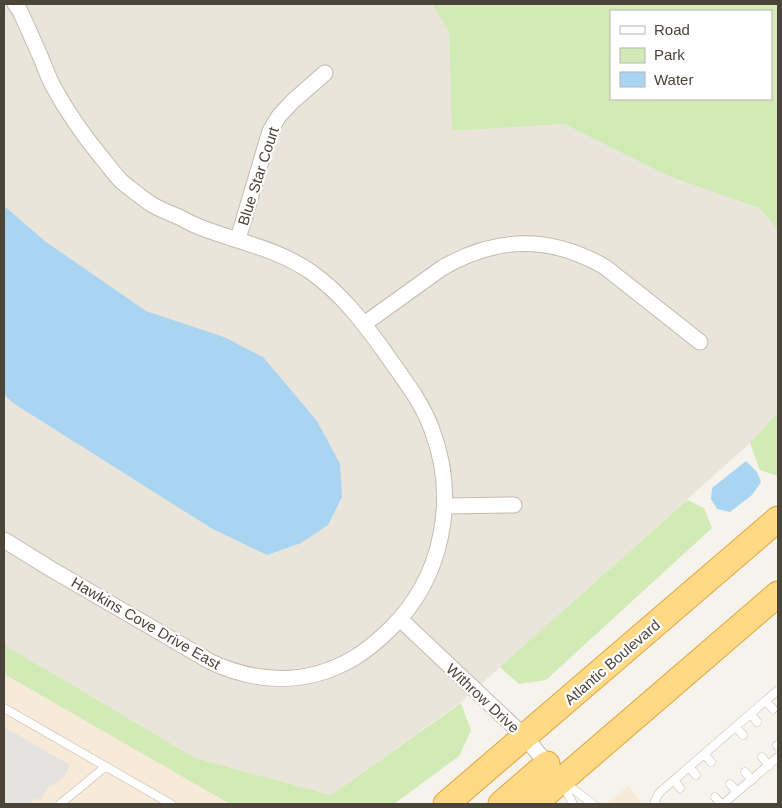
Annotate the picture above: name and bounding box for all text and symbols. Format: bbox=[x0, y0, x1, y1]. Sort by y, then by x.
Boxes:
legend bbox=[610, 10, 772, 100]
text: Road bbox=[654, 21, 690, 38]
text: Park bbox=[654, 46, 685, 63]
text: Water bbox=[654, 71, 693, 88]
street label: Blue Star Court bbox=[234, 124, 282, 227]
street label: Hawkins Cove Drive East bbox=[68, 573, 224, 673]
street label: Atlantic Boulevard bbox=[561, 616, 663, 708]
street label: Withrow Drive bbox=[443, 660, 523, 736]

